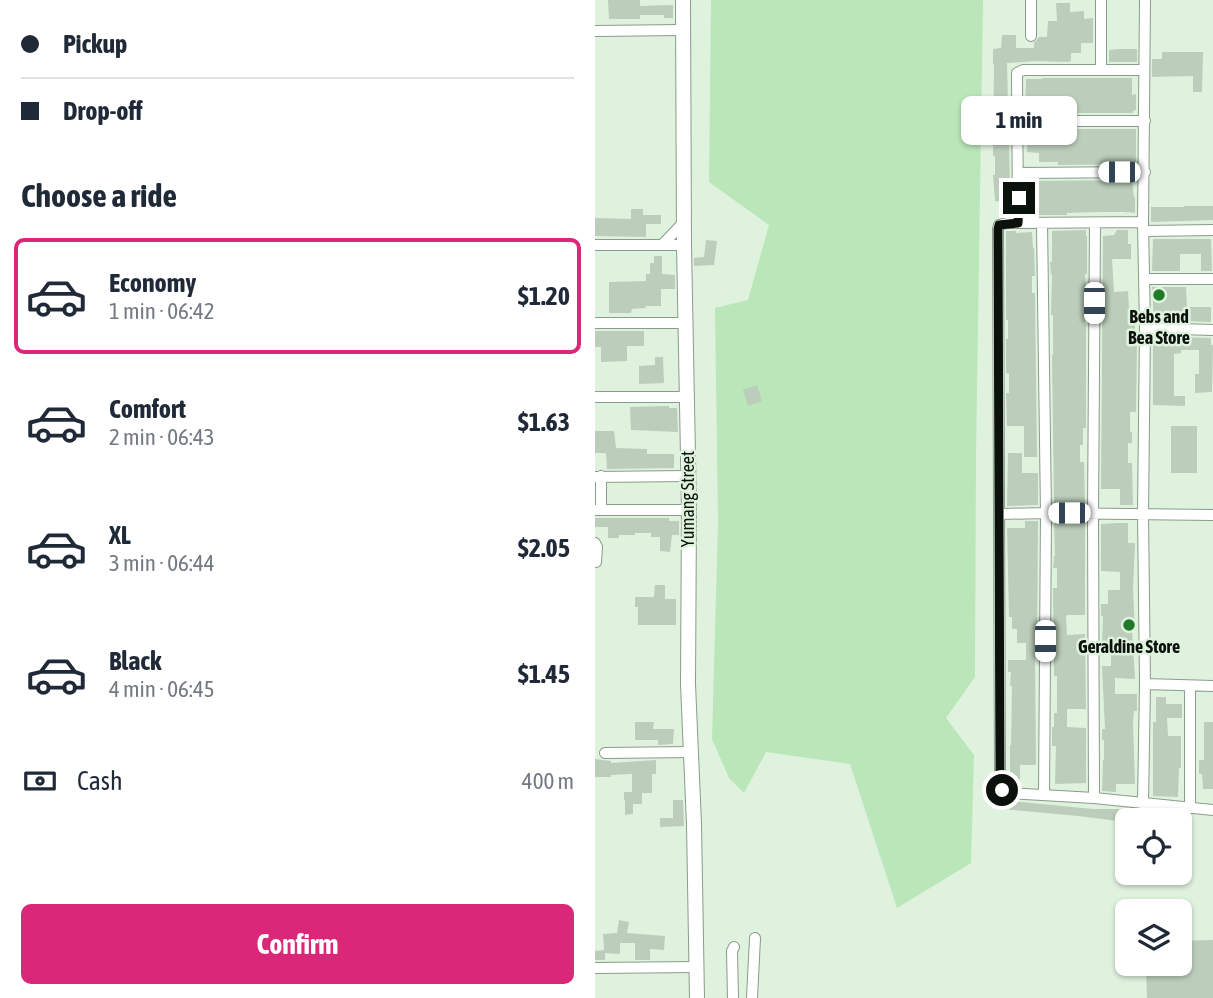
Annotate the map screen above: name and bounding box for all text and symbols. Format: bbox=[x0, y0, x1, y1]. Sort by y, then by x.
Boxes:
text: Pickup bbox=[63, 29, 127, 59]
text: Drop-off bbox=[63, 96, 143, 126]
callout: 1 min bbox=[961, 96, 1077, 146]
text: 1 min bbox=[996, 107, 1042, 133]
car bbox=[1099, 162, 1141, 183]
text: Choose a ride bbox=[21, 177, 177, 214]
route end bbox=[1003, 182, 1035, 214]
icon: car bbox=[25, 265, 88, 328]
text: Economy bbox=[109, 268, 196, 298]
text: $1.20 bbox=[518, 281, 570, 311]
car bbox=[1084, 282, 1105, 324]
marker: Bebs and Bea Store bbox=[1151, 287, 1167, 303]
text: 1 min · 06:42 bbox=[109, 298, 215, 324]
place label: Bebs and Bea Store bbox=[1128, 306, 1190, 348]
icon: car bbox=[25, 391, 88, 454]
text: Comfort bbox=[109, 394, 186, 424]
text: $1.63 bbox=[518, 407, 570, 437]
text: 2 min · 06:43 bbox=[109, 424, 215, 450]
street label: Yumang Street bbox=[677, 451, 698, 547]
car bbox=[1049, 503, 1091, 524]
icon: car bbox=[25, 517, 88, 580]
text: XL bbox=[109, 520, 131, 550]
text: $2.05 bbox=[518, 533, 570, 563]
text: 3 min · 06:44 bbox=[109, 550, 215, 576]
marker: Geraldine Store bbox=[1121, 617, 1137, 633]
car bbox=[1035, 620, 1056, 662]
place label: Geraldine Store bbox=[1078, 636, 1180, 657]
icon: car bbox=[25, 643, 88, 706]
text: Black bbox=[109, 646, 161, 676]
text: $1.45 bbox=[518, 659, 570, 689]
text: 4 min · 06:45 bbox=[109, 676, 215, 702]
icon: cash bbox=[21, 762, 59, 800]
text: Cash bbox=[77, 766, 123, 796]
text: 400 m bbox=[522, 768, 574, 794]
route start bbox=[986, 774, 1018, 806]
map controls bbox=[1115, 808, 1192, 976]
button: locate bbox=[1115, 808, 1192, 885]
button: layers bbox=[1115, 899, 1192, 976]
button: Confirm bbox=[21, 904, 574, 984]

